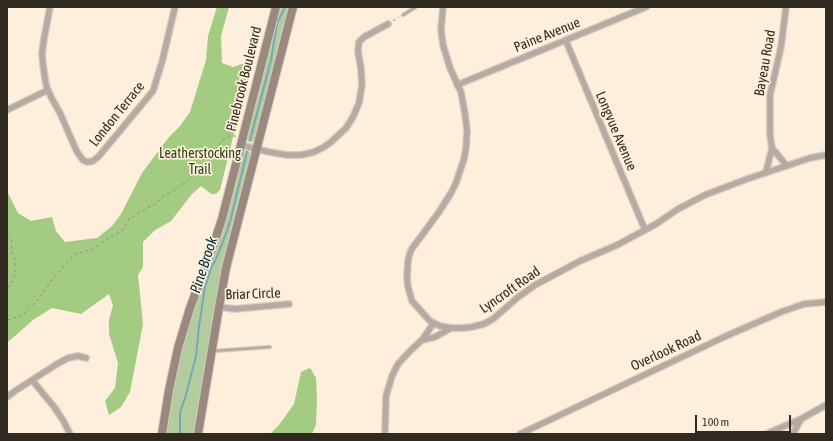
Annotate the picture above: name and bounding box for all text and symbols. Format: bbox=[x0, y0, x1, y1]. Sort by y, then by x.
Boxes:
street label: Paine Avenue bbox=[511, 14, 583, 56]
street label: Pinebrook Boulevard bbox=[223, 25, 265, 133]
street label: Bayeau Road bbox=[751, 29, 779, 97]
street label: London Terrace bbox=[86, 78, 148, 150]
street label: Longvue Avenue bbox=[592, 89, 640, 173]
park label: Leatherstocking Trail bbox=[159, 146, 241, 178]
water label: Pine Brook bbox=[186, 234, 222, 296]
street label: Lyncroft Road bbox=[477, 263, 543, 317]
street label: Briar Circle bbox=[225, 285, 281, 303]
street label: Overlook Road bbox=[628, 327, 704, 375]
scale bar bbox=[697, 407, 793, 433]
text: 100 m bbox=[702, 415, 729, 429]

